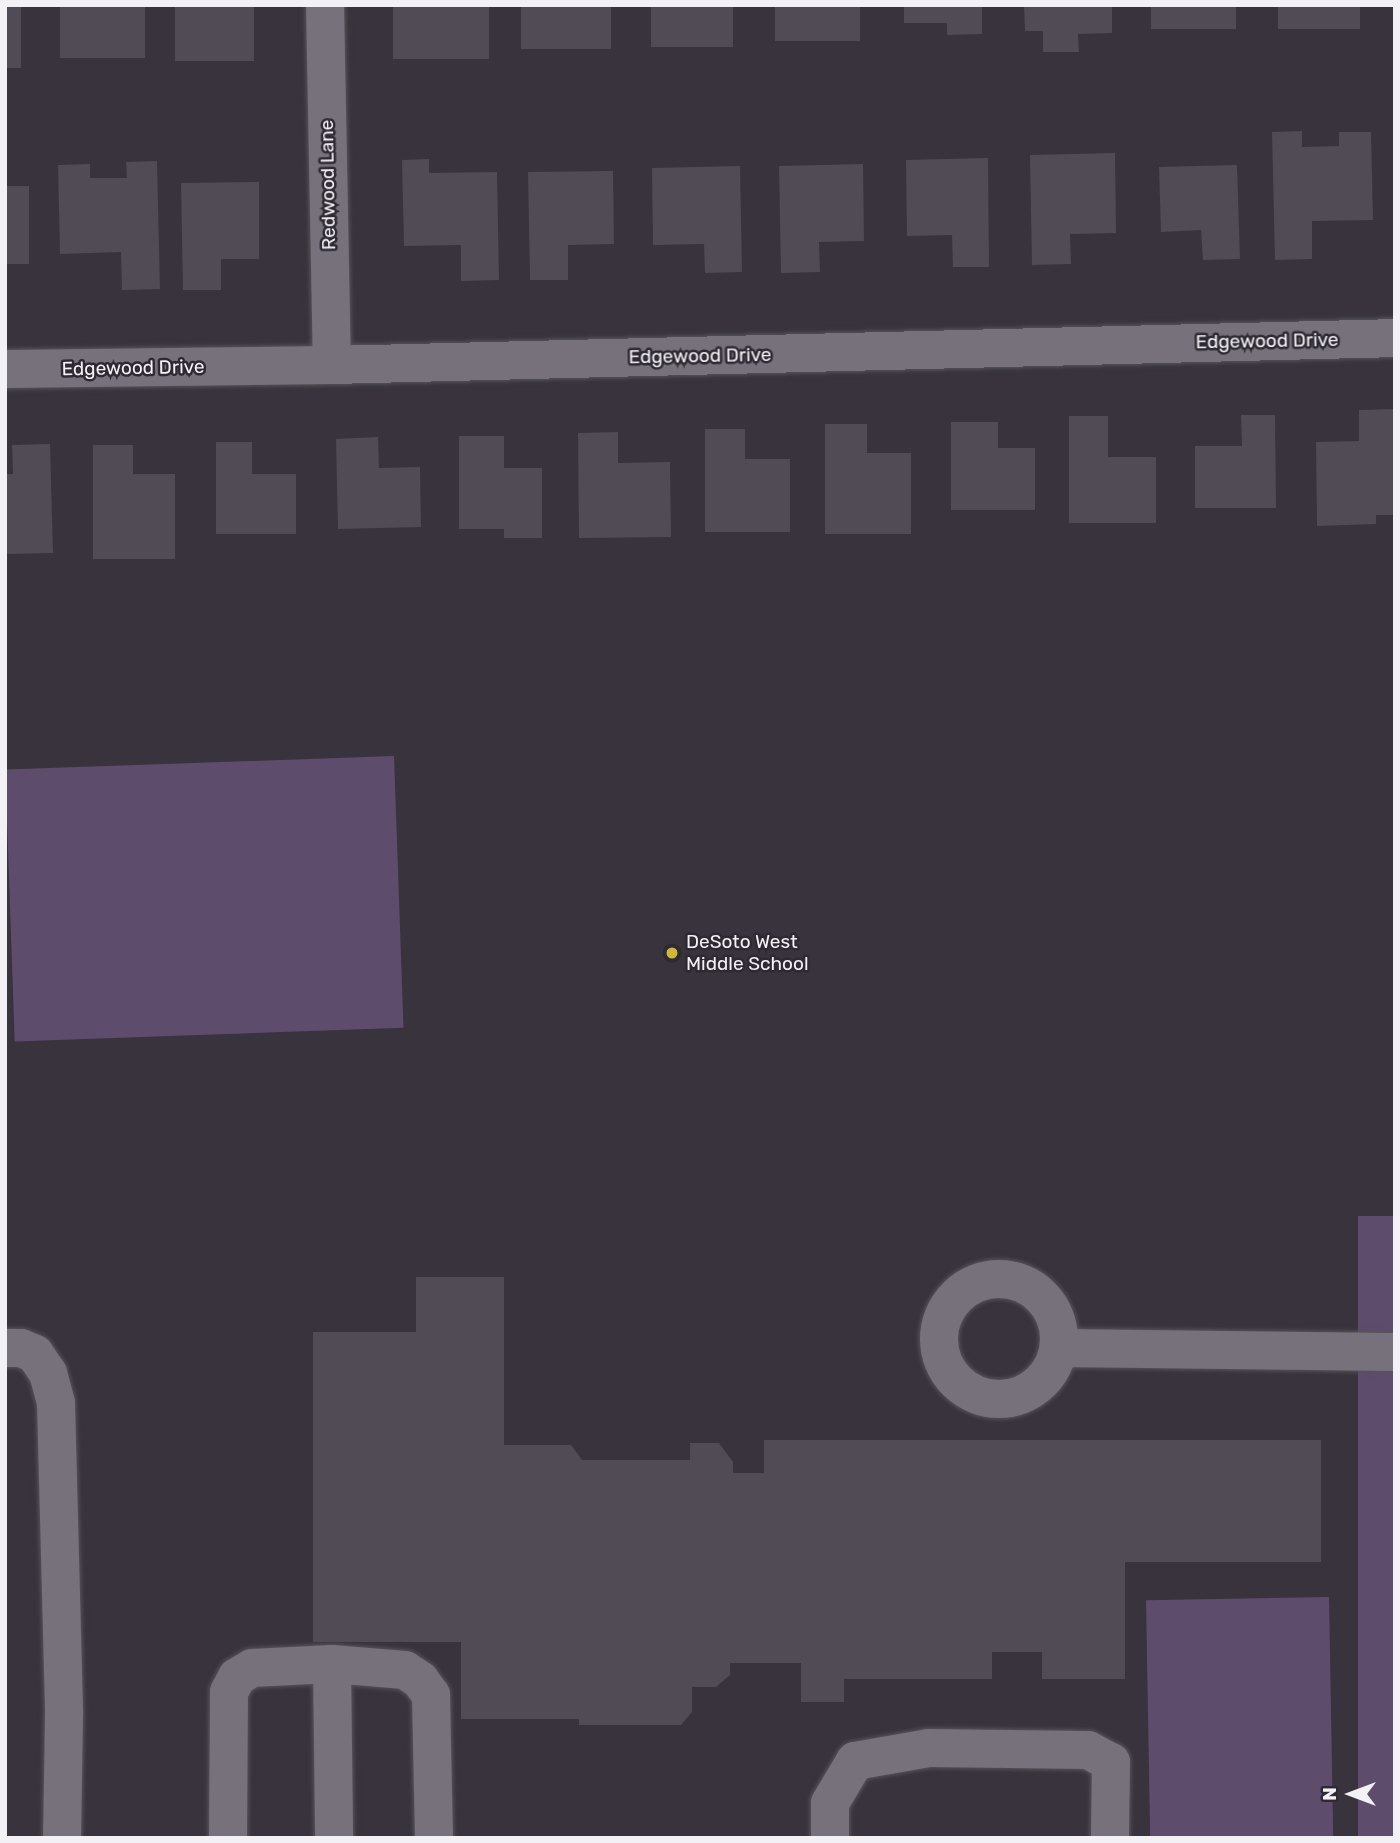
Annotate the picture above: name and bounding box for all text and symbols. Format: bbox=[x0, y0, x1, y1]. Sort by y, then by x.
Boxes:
street label: Redwood Lane bbox=[315, 120, 341, 250]
street label: Edgewood Drive bbox=[1195, 328, 1339, 354]
street label: Edgewood Drive bbox=[628, 343, 772, 369]
street label: Edgewood Drive bbox=[61, 355, 205, 381]
place label: DeSoto West Middle School bbox=[686, 931, 809, 975]
marker: DeSoto West Middle School bbox=[664, 945, 680, 961]
north arrow bbox=[1316, 1759, 1386, 1829]
text: N bbox=[1318, 1787, 1341, 1801]

